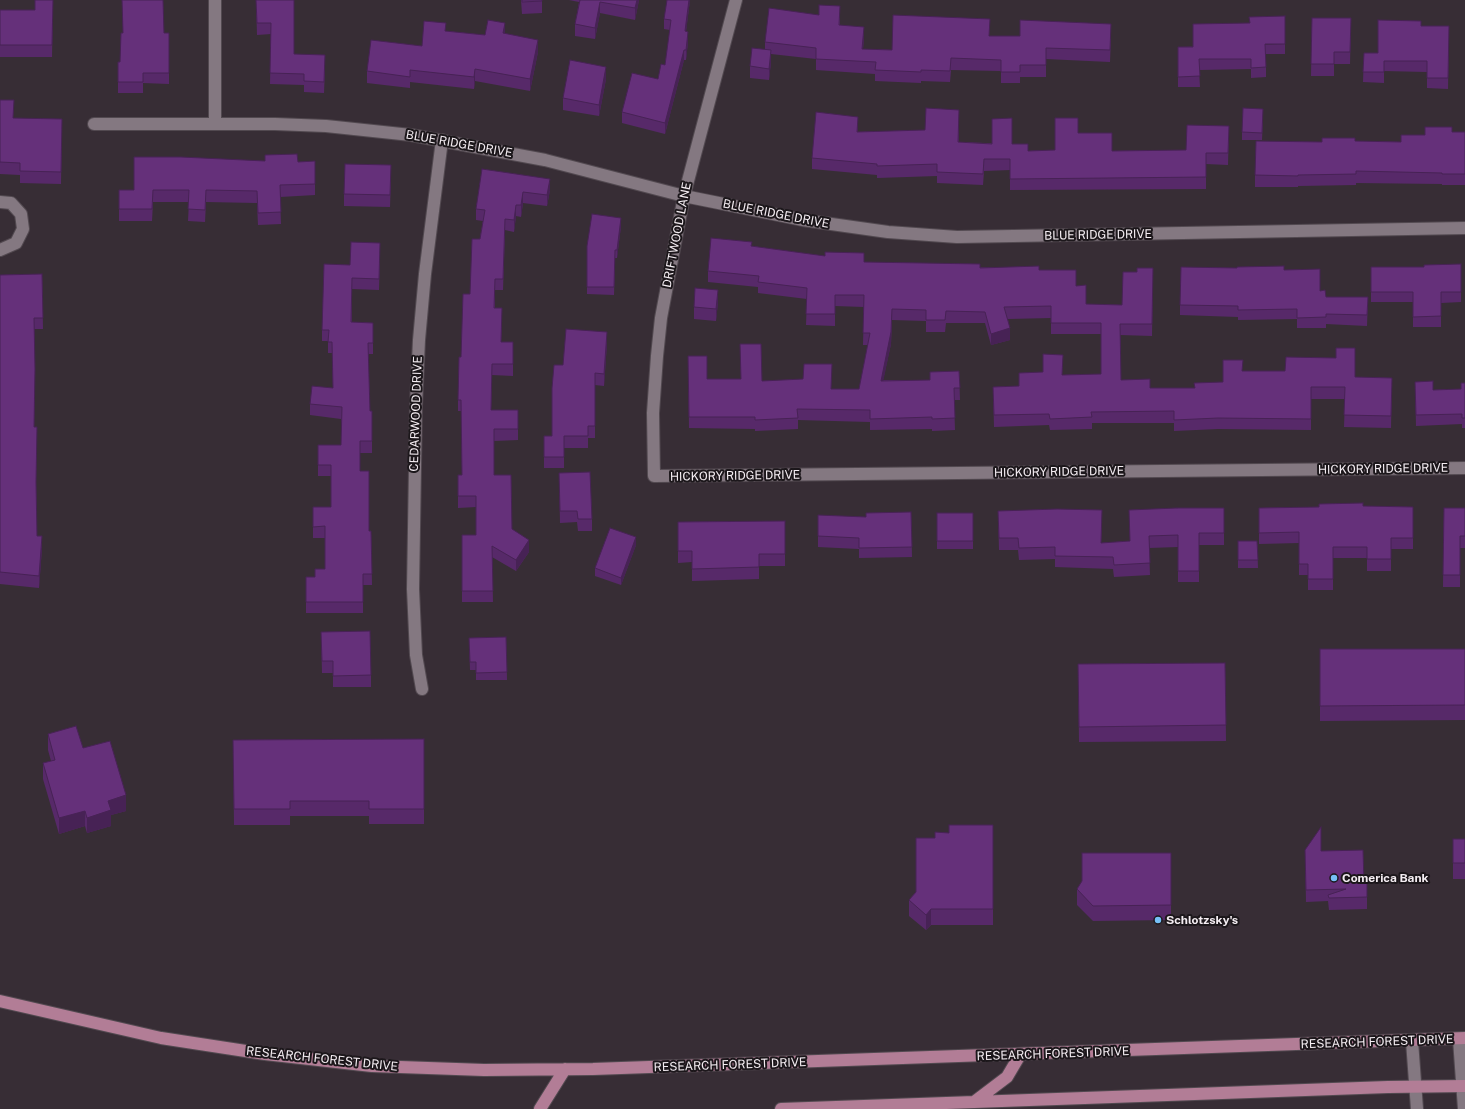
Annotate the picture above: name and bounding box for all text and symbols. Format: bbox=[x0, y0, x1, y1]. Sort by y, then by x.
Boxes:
street label: BLUE RIDGE DRIVE bbox=[405, 128, 513, 160]
street label: DRIFTWOOD LANE bbox=[660, 181, 694, 289]
street label: BLUE RIDGE DRIVE bbox=[722, 197, 830, 231]
street label: BLUE RIDGE DRIVE bbox=[1044, 227, 1152, 243]
street label: CEDARWOOD DRIVE bbox=[407, 356, 425, 472]
street label: HICKORY RIDGE DRIVE bbox=[1318, 461, 1448, 477]
street label: HICKORY RIDGE DRIVE bbox=[994, 464, 1124, 480]
street label: HICKORY RIDGE DRIVE bbox=[670, 468, 800, 484]
place label: Comerica Bank bbox=[1342, 871, 1428, 885]
marker: Comerica Bank bbox=[1329, 873, 1339, 883]
place label: Schlotzsky's bbox=[1166, 913, 1238, 927]
marker: Schlotzsky's bbox=[1153, 915, 1163, 925]
street label: RESEARCH FOREST DRIVE bbox=[1300, 1032, 1454, 1052]
street label: RESEARCH FOREST DRIVE bbox=[245, 1044, 399, 1074]
street label: RESEARCH FOREST DRIVE bbox=[976, 1044, 1130, 1064]
street label: RESEARCH FOREST DRIVE bbox=[653, 1055, 807, 1075]

